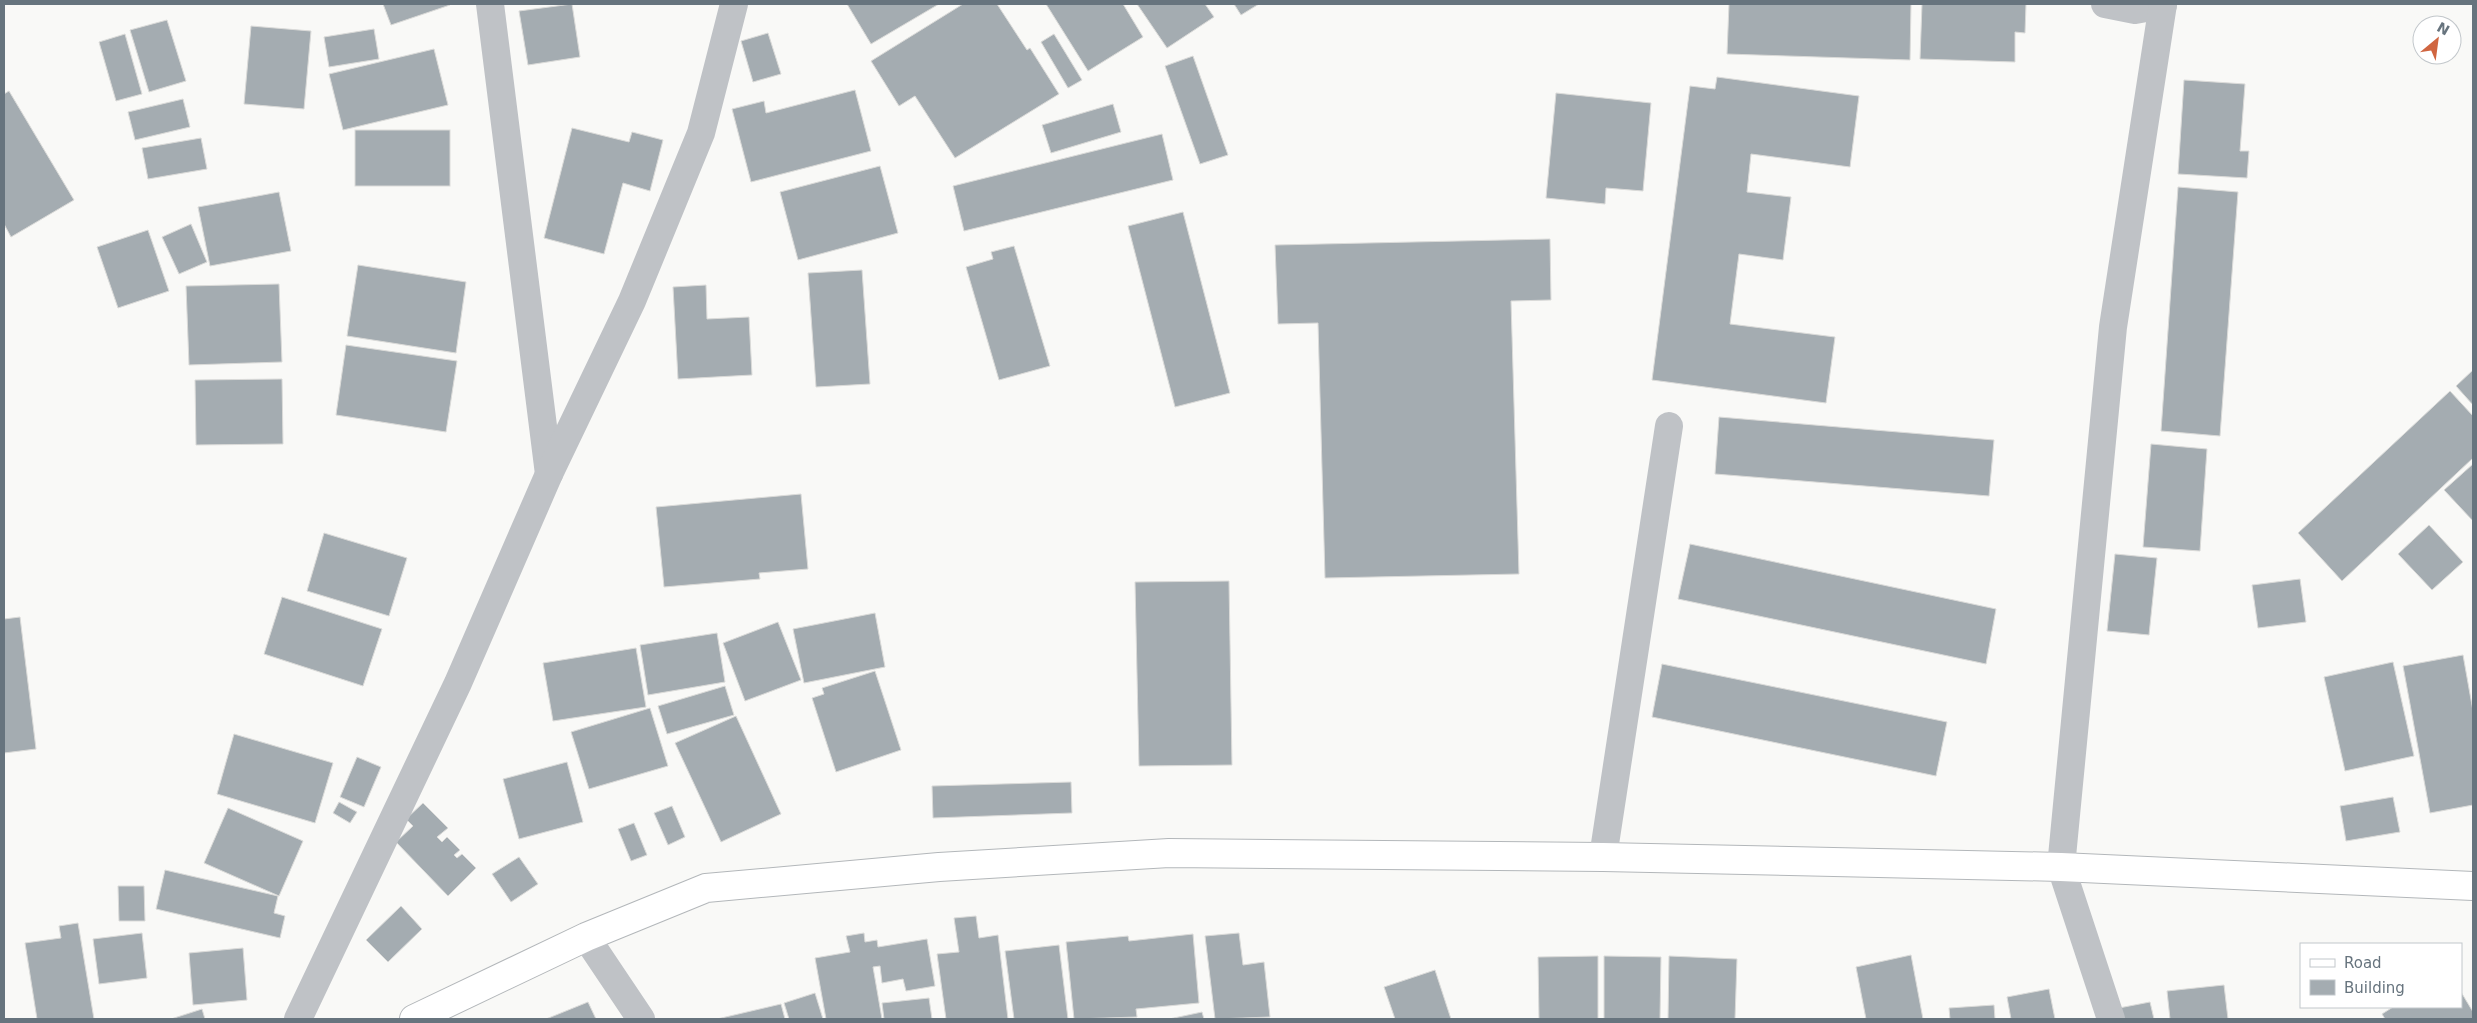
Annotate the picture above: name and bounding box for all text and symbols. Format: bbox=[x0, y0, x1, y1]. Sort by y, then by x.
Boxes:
north arrow bbox=[2412, 15, 2462, 65]
text: N bbox=[2434, 19, 2452, 38]
legend bbox=[2300, 943, 2462, 1008]
text: Road bbox=[2344, 954, 2382, 972]
text: Building bbox=[2344, 979, 2405, 997]

